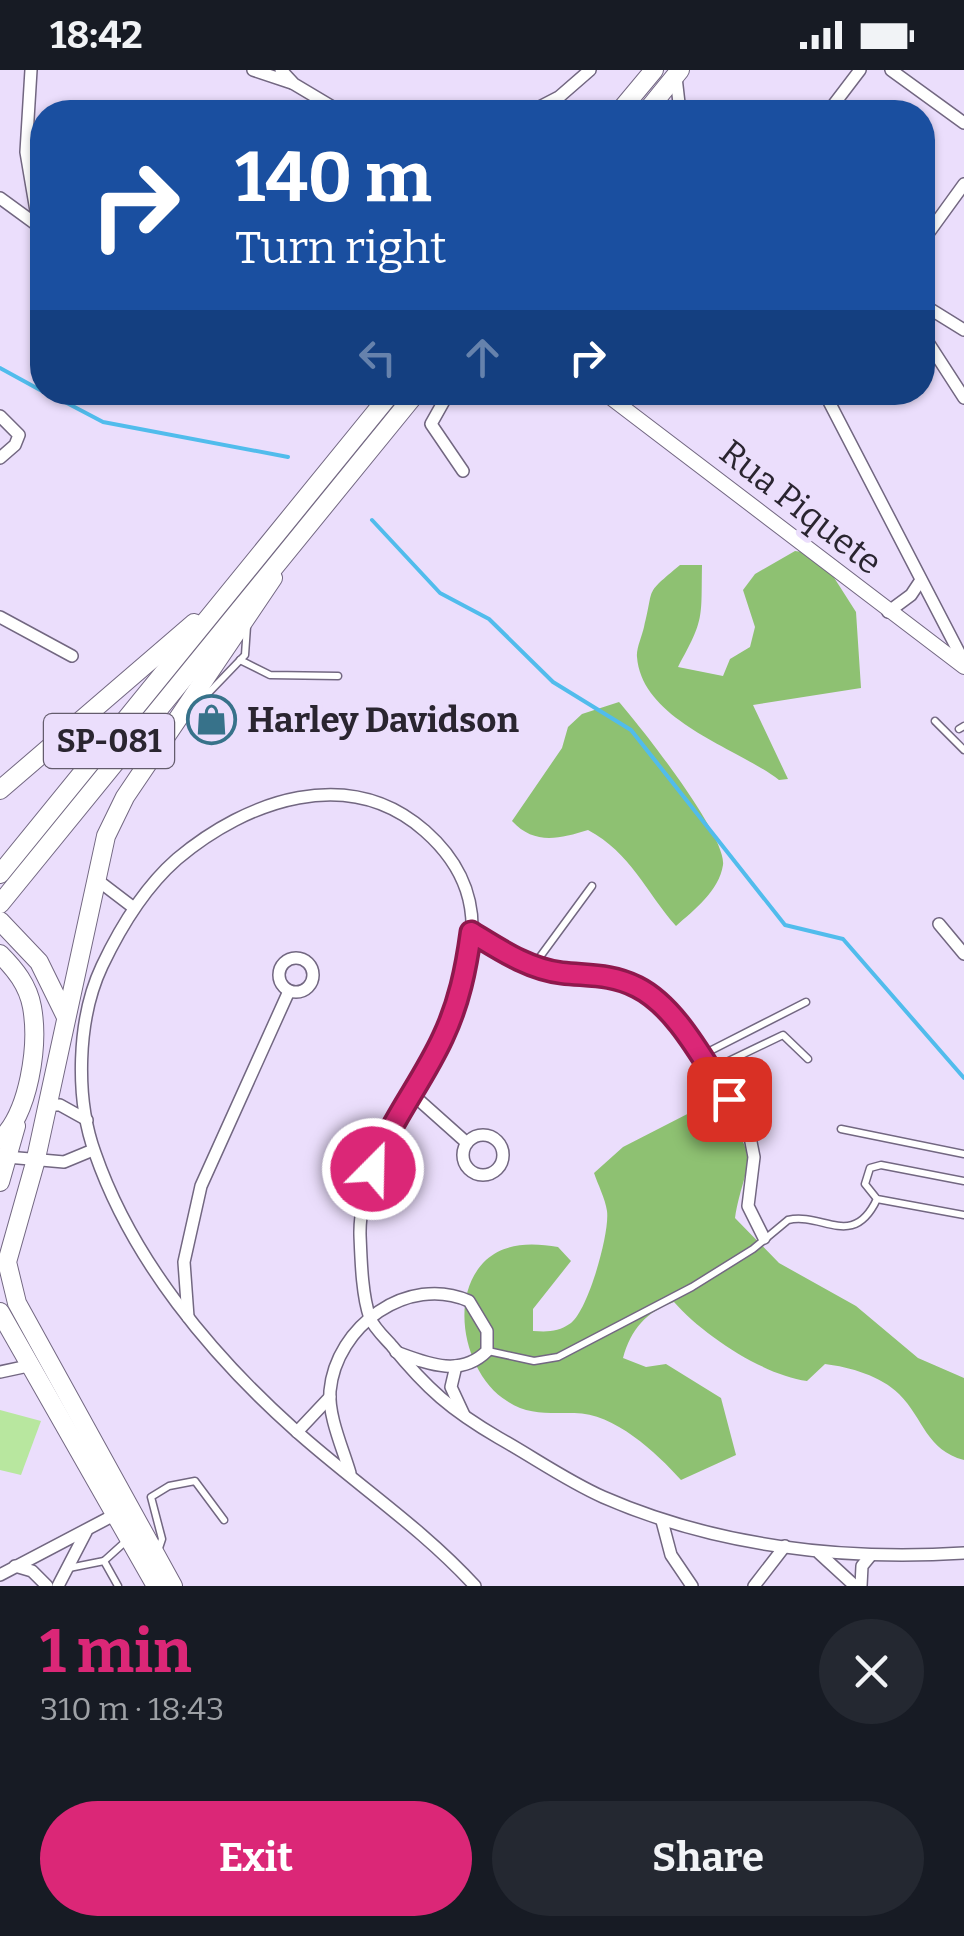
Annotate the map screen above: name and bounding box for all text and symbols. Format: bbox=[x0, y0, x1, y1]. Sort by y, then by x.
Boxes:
text: 18:42 bbox=[50, 12, 143, 58]
text: 140 m bbox=[235, 136, 432, 220]
icon: right bbox=[70, 140, 200, 270]
text: Turn right bbox=[235, 221, 447, 275]
icon: left bbox=[350, 330, 405, 385]
icon: ahead bbox=[455, 330, 510, 385]
icon: right bbox=[560, 330, 615, 385]
street label: Rua Piquete bbox=[712, 431, 890, 583]
shop icon: Harley Davidson bbox=[186, 694, 238, 746]
place label: Harley Davidson bbox=[247, 699, 519, 741]
road number: SP-081 bbox=[44, 714, 174, 768]
pin bbox=[687, 1057, 772, 1142]
icon: arrive bbox=[702, 1072, 757, 1127]
position arrow bbox=[321, 1117, 425, 1221]
text: 1 min bbox=[40, 1616, 192, 1688]
button: close bbox=[819, 1619, 924, 1724]
text: 310 m · 18:43 bbox=[40, 1690, 224, 1728]
button: Exit bbox=[40, 1801, 472, 1916]
button: Share bbox=[492, 1801, 924, 1916]

